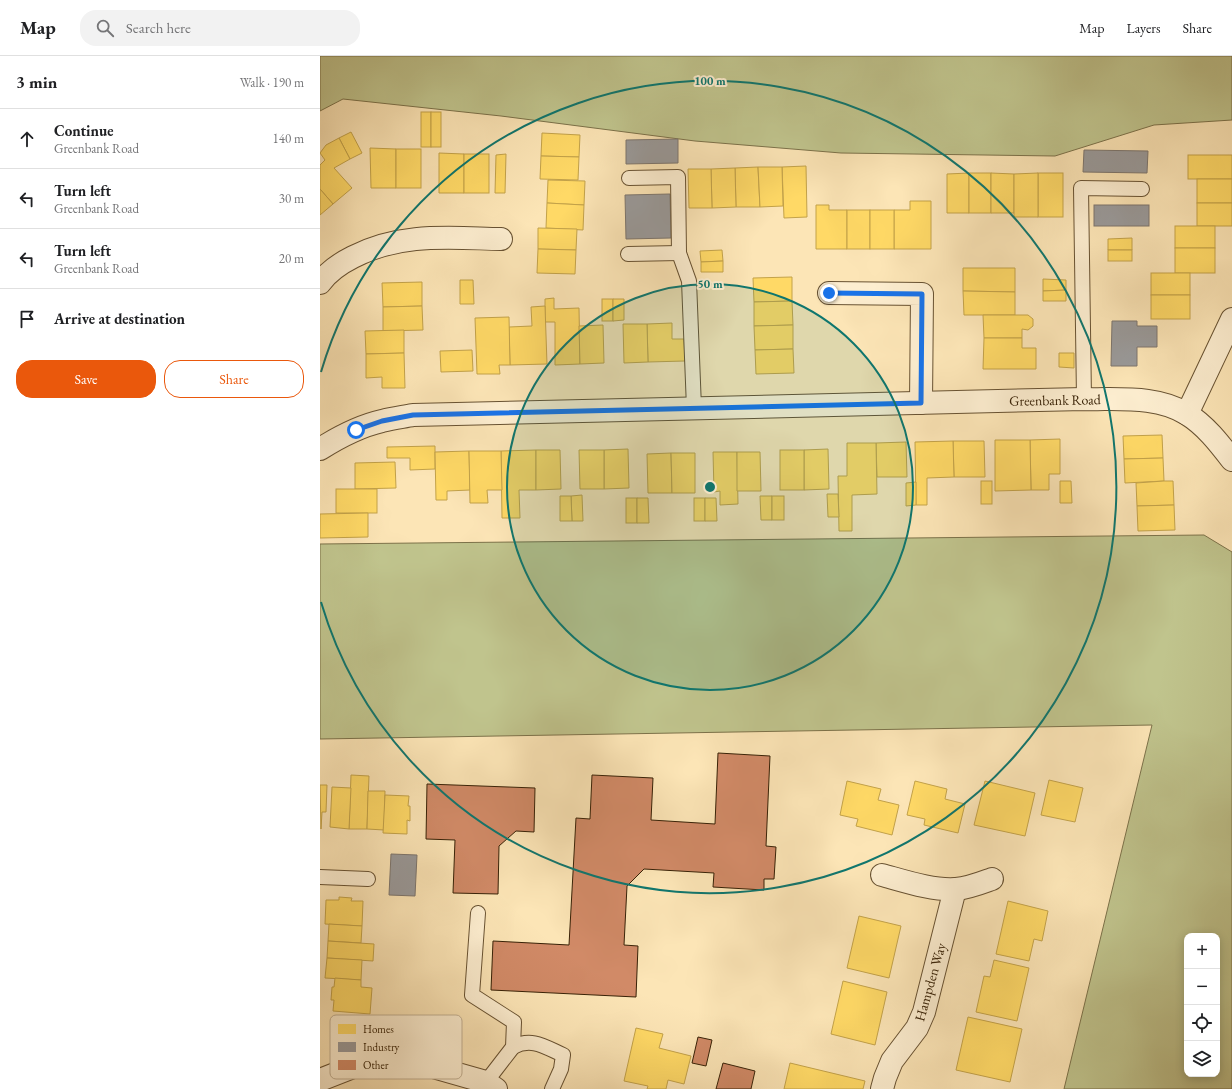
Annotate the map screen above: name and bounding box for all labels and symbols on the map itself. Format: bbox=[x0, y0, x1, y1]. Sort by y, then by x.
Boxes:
text: 100 m bbox=[694, 73, 726, 89]
text: 50 m bbox=[697, 276, 723, 292]
route end bbox=[820, 284, 838, 302]
street label: Greenbank Road bbox=[1009, 390, 1102, 410]
route start bbox=[347, 421, 365, 439]
centre of rings bbox=[703, 480, 717, 494]
street label: Hampden Way bbox=[910, 940, 950, 1023]
legend bbox=[330, 1015, 462, 1079]
text: Homes bbox=[363, 1022, 394, 1036]
text: Industry bbox=[363, 1040, 400, 1054]
text: Other bbox=[363, 1058, 389, 1072]

